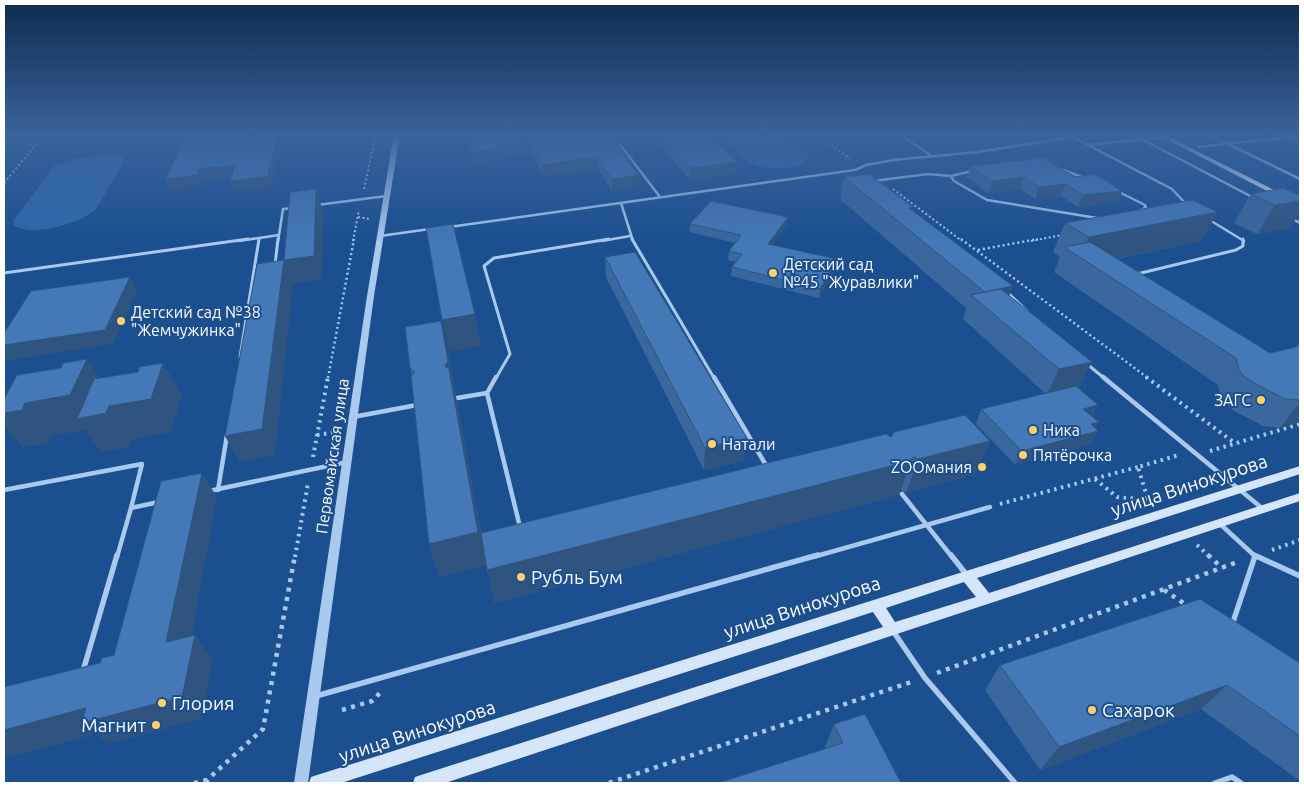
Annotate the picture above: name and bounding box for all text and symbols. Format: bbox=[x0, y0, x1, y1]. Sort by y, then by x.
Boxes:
place label: Детский сад №45 "Журавлики" bbox=[783, 255, 919, 291]
marker: Детский сад №45 "Журавлики" bbox=[767, 267, 779, 279]
place label: Детский сад №38 "Жемчужинка" bbox=[131, 303, 261, 339]
marker: Детский сад №38 "Жемчужинка" bbox=[115, 315, 127, 327]
street label: Первомайская улица bbox=[312, 377, 352, 535]
place label: ЗАГС bbox=[1214, 391, 1251, 409]
marker: ЗАГС bbox=[1255, 394, 1267, 406]
place label: Ника bbox=[1043, 421, 1080, 439]
marker: Ника bbox=[1027, 424, 1039, 436]
place label: Натали bbox=[722, 435, 776, 453]
marker: Натали bbox=[706, 438, 718, 450]
place label: Пятёрочка bbox=[1033, 446, 1112, 464]
marker: Пятёрочка bbox=[1017, 449, 1029, 461]
street label: улица Винокурова bbox=[1108, 449, 1270, 521]
place label: ZOOмания bbox=[891, 458, 972, 476]
marker: ZOOмания bbox=[976, 461, 988, 473]
place label: Рубль Бум bbox=[531, 566, 623, 588]
marker: Рубль Бум bbox=[515, 571, 527, 583]
street label: улица Винокурова bbox=[721, 571, 883, 643]
place label: Глория bbox=[172, 692, 234, 714]
street label: улица Винокурова bbox=[336, 695, 498, 767]
marker: Глория bbox=[156, 697, 168, 709]
place label: Сахарок bbox=[1102, 699, 1175, 721]
marker: Сахарок bbox=[1086, 704, 1098, 716]
place label: Магнит bbox=[81, 714, 147, 736]
marker: Магнит bbox=[150, 719, 162, 731]

